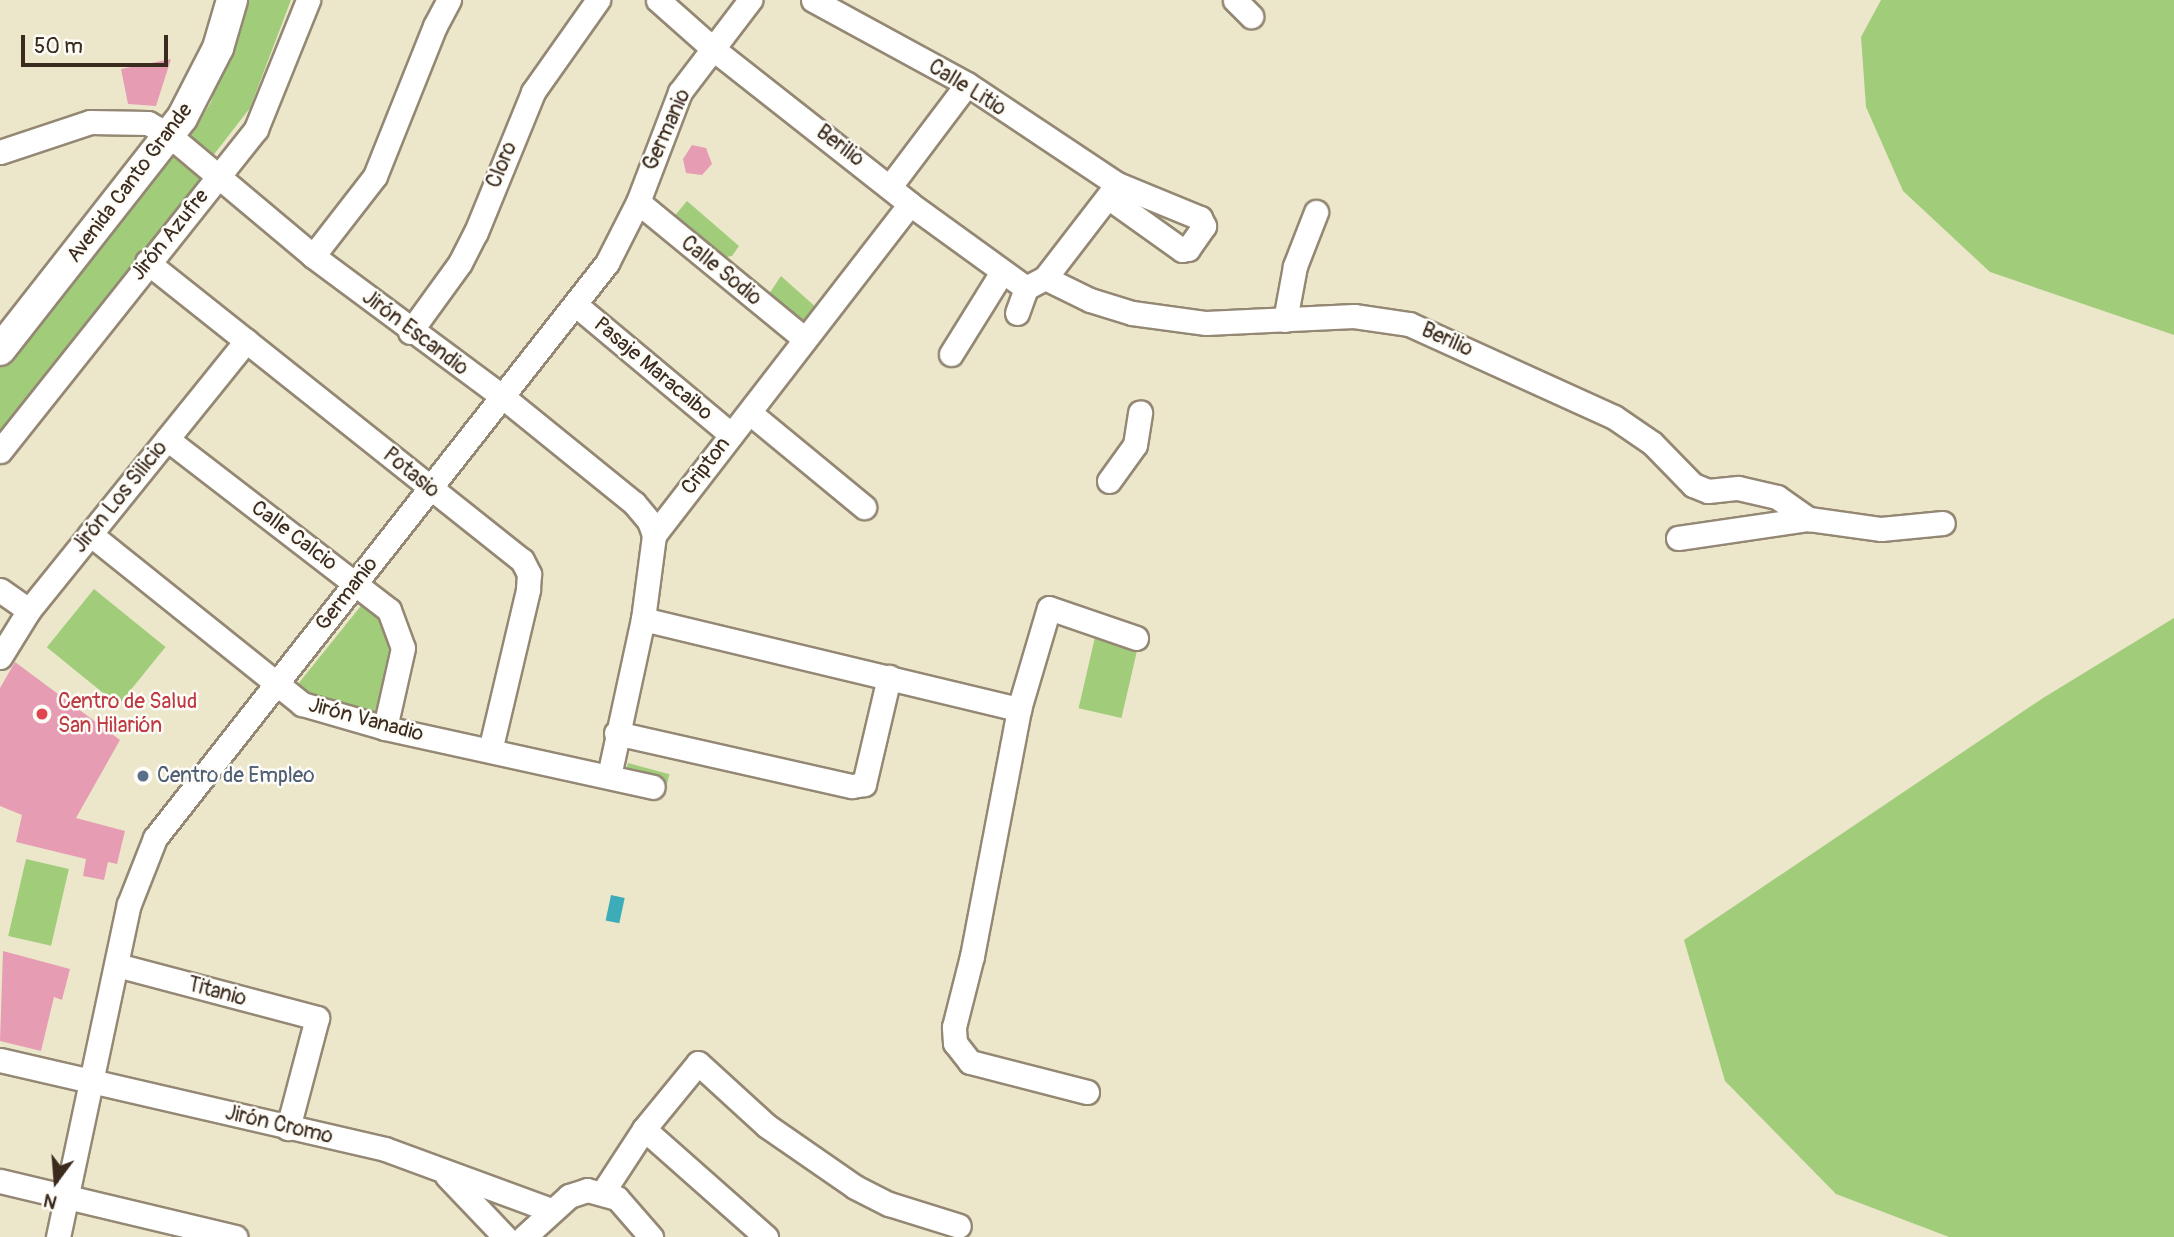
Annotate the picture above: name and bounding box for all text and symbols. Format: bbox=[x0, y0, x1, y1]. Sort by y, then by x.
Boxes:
scale bar bbox=[24, 21, 172, 65]
text: 50 m bbox=[34, 33, 83, 60]
street label: Calle Litio bbox=[924, 54, 1010, 122]
street label: Germanio bbox=[638, 85, 696, 175]
street label: Avenida Canto Grande bbox=[62, 98, 198, 268]
street label: Berilio bbox=[811, 120, 869, 172]
street label: Cloro bbox=[481, 138, 523, 192]
street label: Jirón Azufre bbox=[126, 184, 214, 286]
street label: Calle Sodio bbox=[676, 231, 766, 311]
street label: Jirón Escandio bbox=[357, 285, 473, 381]
street label: Pasaje Maracaibo bbox=[588, 312, 718, 426]
street label: Berilio bbox=[1417, 318, 1477, 362]
street label: Cripton bbox=[676, 432, 736, 500]
street label: Jirón Los Silicio bbox=[67, 436, 173, 558]
street label: Potasio bbox=[378, 443, 444, 503]
street label: Calle Calcio bbox=[246, 496, 342, 576]
street label: Germanio bbox=[310, 552, 384, 636]
place label: Centro de Salud San Hilarión bbox=[58, 689, 197, 739]
street label: Jirón Vanadio bbox=[306, 693, 426, 747]
marker: Centro de Salud San Hilarión bbox=[32, 704, 52, 724]
place label: Centro de Empleo bbox=[157, 763, 314, 789]
marker: Centro de Empleo bbox=[135, 768, 151, 784]
street label: Titanio bbox=[185, 972, 249, 1012]
street label: Jirón Cromo bbox=[223, 1100, 335, 1150]
north arrow bbox=[21, 1146, 91, 1216]
text: N bbox=[41, 1188, 60, 1214]

